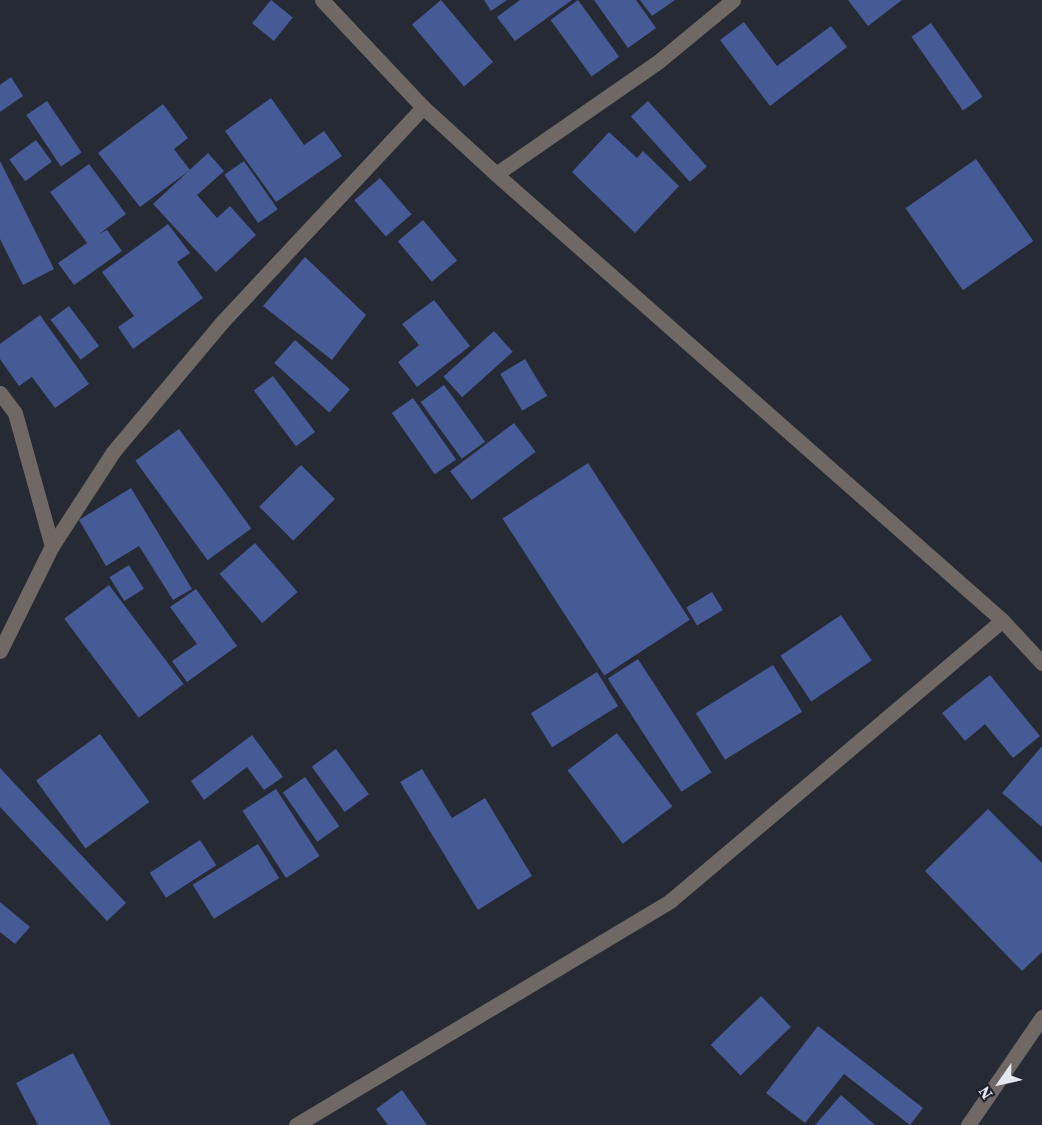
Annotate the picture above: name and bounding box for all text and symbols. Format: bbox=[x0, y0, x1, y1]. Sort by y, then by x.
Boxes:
north arrow bbox=[970, 1053, 1030, 1113]
text: N bbox=[973, 1082, 997, 1104]

